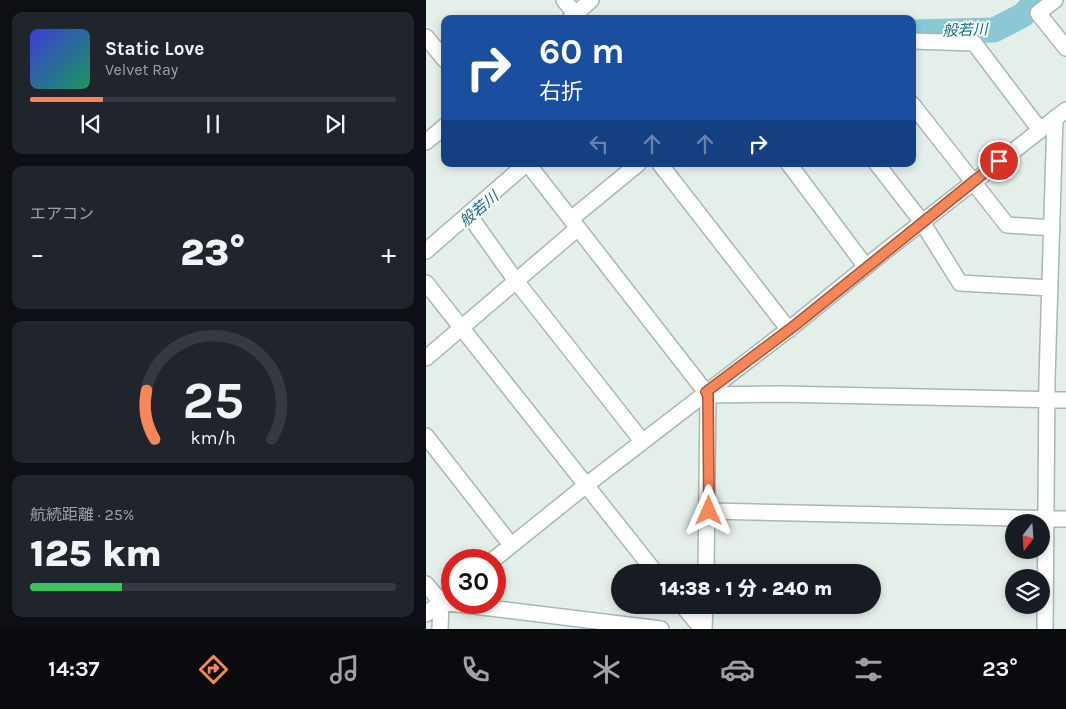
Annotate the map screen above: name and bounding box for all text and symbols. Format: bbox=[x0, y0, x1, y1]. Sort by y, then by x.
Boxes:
water label: 般若川 bbox=[942, 20, 990, 40]
text: 60 m bbox=[539, 31, 624, 72]
icon: right bbox=[456, 35, 521, 100]
text: Static Love bbox=[105, 38, 204, 60]
text: Velvet Ray bbox=[105, 60, 178, 79]
text: 右折 bbox=[539, 79, 583, 105]
icon: previous bbox=[77, 110, 105, 138]
icon: pause bbox=[199, 110, 227, 138]
icon: next bbox=[321, 110, 349, 138]
icon: left bbox=[585, 130, 613, 158]
icon: ahead bbox=[638, 130, 666, 158]
icon: ahead bbox=[691, 130, 719, 158]
icon: right bbox=[744, 130, 772, 158]
pin bbox=[978, 140, 1020, 182]
icon: arrive bbox=[985, 147, 1013, 175]
water label: 般若川 bbox=[456, 186, 504, 230]
text: エアコン bbox=[30, 204, 94, 223]
text: 23° bbox=[180, 230, 246, 275]
text: − bbox=[30, 237, 45, 270]
text: + bbox=[381, 237, 396, 270]
text: 25 bbox=[182, 370, 244, 431]
text: km/h bbox=[190, 428, 236, 449]
position arrow bbox=[682, 484, 734, 536]
text: 航続距離 · 25% bbox=[30, 505, 134, 524]
north arrow bbox=[1005, 514, 1050, 559]
map controls bbox=[1005, 514, 1050, 614]
text: 125 km bbox=[30, 531, 162, 576]
speed limit sign: 30 bbox=[441, 549, 506, 614]
button: layers bbox=[1005, 569, 1050, 614]
text: 14:38 · 1 分 · 240 m bbox=[660, 578, 832, 600]
icon: directions bbox=[196, 652, 231, 687]
icon: music bbox=[327, 652, 362, 687]
icon: phone bbox=[458, 652, 493, 687]
icon: climate bbox=[589, 652, 624, 687]
icon: car bbox=[720, 652, 755, 687]
icon: filters bbox=[851, 652, 886, 687]
text: 14:37 bbox=[48, 656, 100, 682]
text: 23° bbox=[982, 656, 1018, 682]

